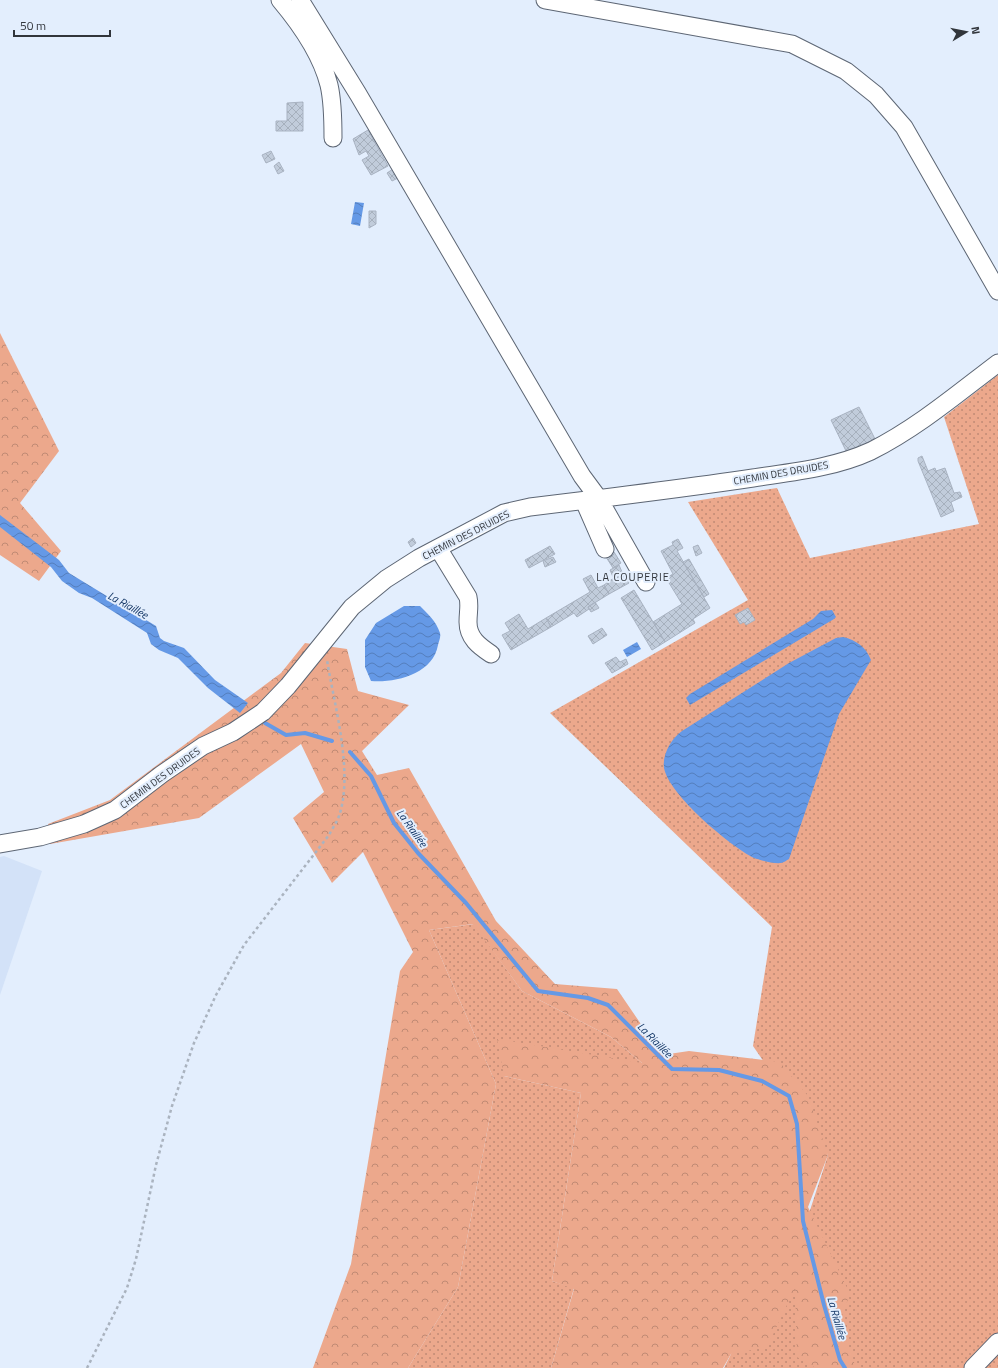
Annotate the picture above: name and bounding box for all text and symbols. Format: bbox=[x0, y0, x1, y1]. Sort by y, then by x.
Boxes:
scale bar bbox=[14, 12, 110, 38]
north arrow bbox=[946, 12, 986, 52]
text: 50 m bbox=[20, 16, 46, 35]
text: N bbox=[967, 25, 984, 35]
street label: CHEMIN DES DRUIDES bbox=[732, 457, 830, 489]
street label: CHEMIN DES DRUIDES bbox=[420, 507, 512, 563]
district label: LA COUPERIE bbox=[596, 569, 670, 585]
water label: La Riaillée bbox=[105, 587, 152, 623]
street label: CHEMIN DES DRUIDES bbox=[117, 744, 203, 812]
water label: La Riaillée bbox=[393, 806, 432, 851]
water label: La Riaillée bbox=[634, 1019, 677, 1062]
water label: La Riaillée bbox=[823, 1295, 851, 1342]

